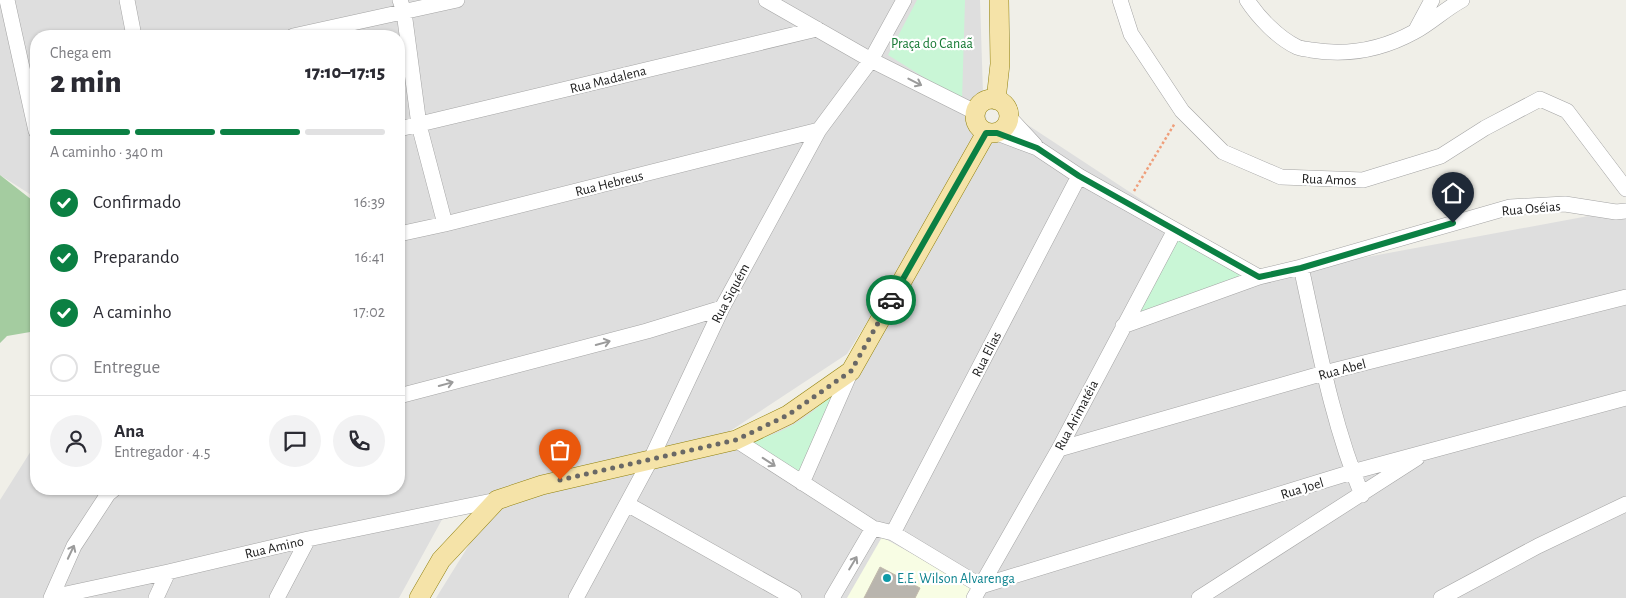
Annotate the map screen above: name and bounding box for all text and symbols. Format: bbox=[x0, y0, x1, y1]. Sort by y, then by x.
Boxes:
park label: Praça do Canaã bbox=[891, 37, 974, 51]
text: Chega em bbox=[50, 45, 112, 61]
text: 17:10–17:15 bbox=[305, 63, 385, 82]
street label: Rua Madalena bbox=[569, 64, 648, 96]
text: 2 min bbox=[50, 66, 122, 98]
one-way arrow bbox=[907, 78, 922, 87]
text: A caminho · 340 m bbox=[50, 144, 163, 160]
street label: Rua Hebreus bbox=[574, 169, 645, 199]
street label: Rua Amos bbox=[1301, 172, 1357, 188]
pin bbox=[1432, 172, 1474, 223]
icon: home bbox=[1439, 179, 1467, 207]
icon: check bbox=[50, 189, 78, 217]
text: Confirmado bbox=[93, 193, 181, 212]
text: 16:39 bbox=[354, 194, 385, 210]
street label: Rua Oséias bbox=[1501, 199, 1561, 219]
icon: check bbox=[50, 244, 78, 272]
text: Preparando bbox=[93, 248, 179, 267]
text: 16:41 bbox=[355, 249, 385, 265]
street label: Rua Siquém bbox=[709, 261, 752, 326]
courier bbox=[866, 275, 916, 325]
icon: car bbox=[877, 286, 905, 314]
icon: check bbox=[50, 299, 78, 327]
text: A caminho bbox=[93, 303, 172, 322]
text: 17:02 bbox=[353, 304, 385, 320]
street label: Rua Elias bbox=[970, 330, 1004, 379]
one-way arrow bbox=[595, 338, 611, 347]
street label: Rua Abel bbox=[1317, 357, 1368, 383]
text: Entregue bbox=[93, 358, 160, 377]
street label: Rua Arimatéia bbox=[1053, 377, 1102, 453]
one-way arrow bbox=[437, 379, 453, 388]
button: person bbox=[50, 415, 102, 467]
button: chat bbox=[269, 415, 321, 467]
button: phone bbox=[333, 415, 385, 467]
text: Ana bbox=[114, 422, 144, 441]
pin bbox=[539, 429, 581, 480]
icon: bag bbox=[546, 436, 574, 464]
text: Entregador · 4.5 bbox=[114, 444, 210, 460]
one-way arrow bbox=[762, 457, 776, 467]
street label: Rua Joel bbox=[1279, 476, 1326, 502]
street label: Rua Amino bbox=[243, 534, 305, 562]
one-way arrow bbox=[67, 545, 77, 560]
one-way arrow bbox=[848, 556, 858, 570]
marker: E.E. Wilson Alvarenga bbox=[881, 572, 893, 584]
place label: E.E. Wilson Alvarenga bbox=[897, 572, 1015, 586]

